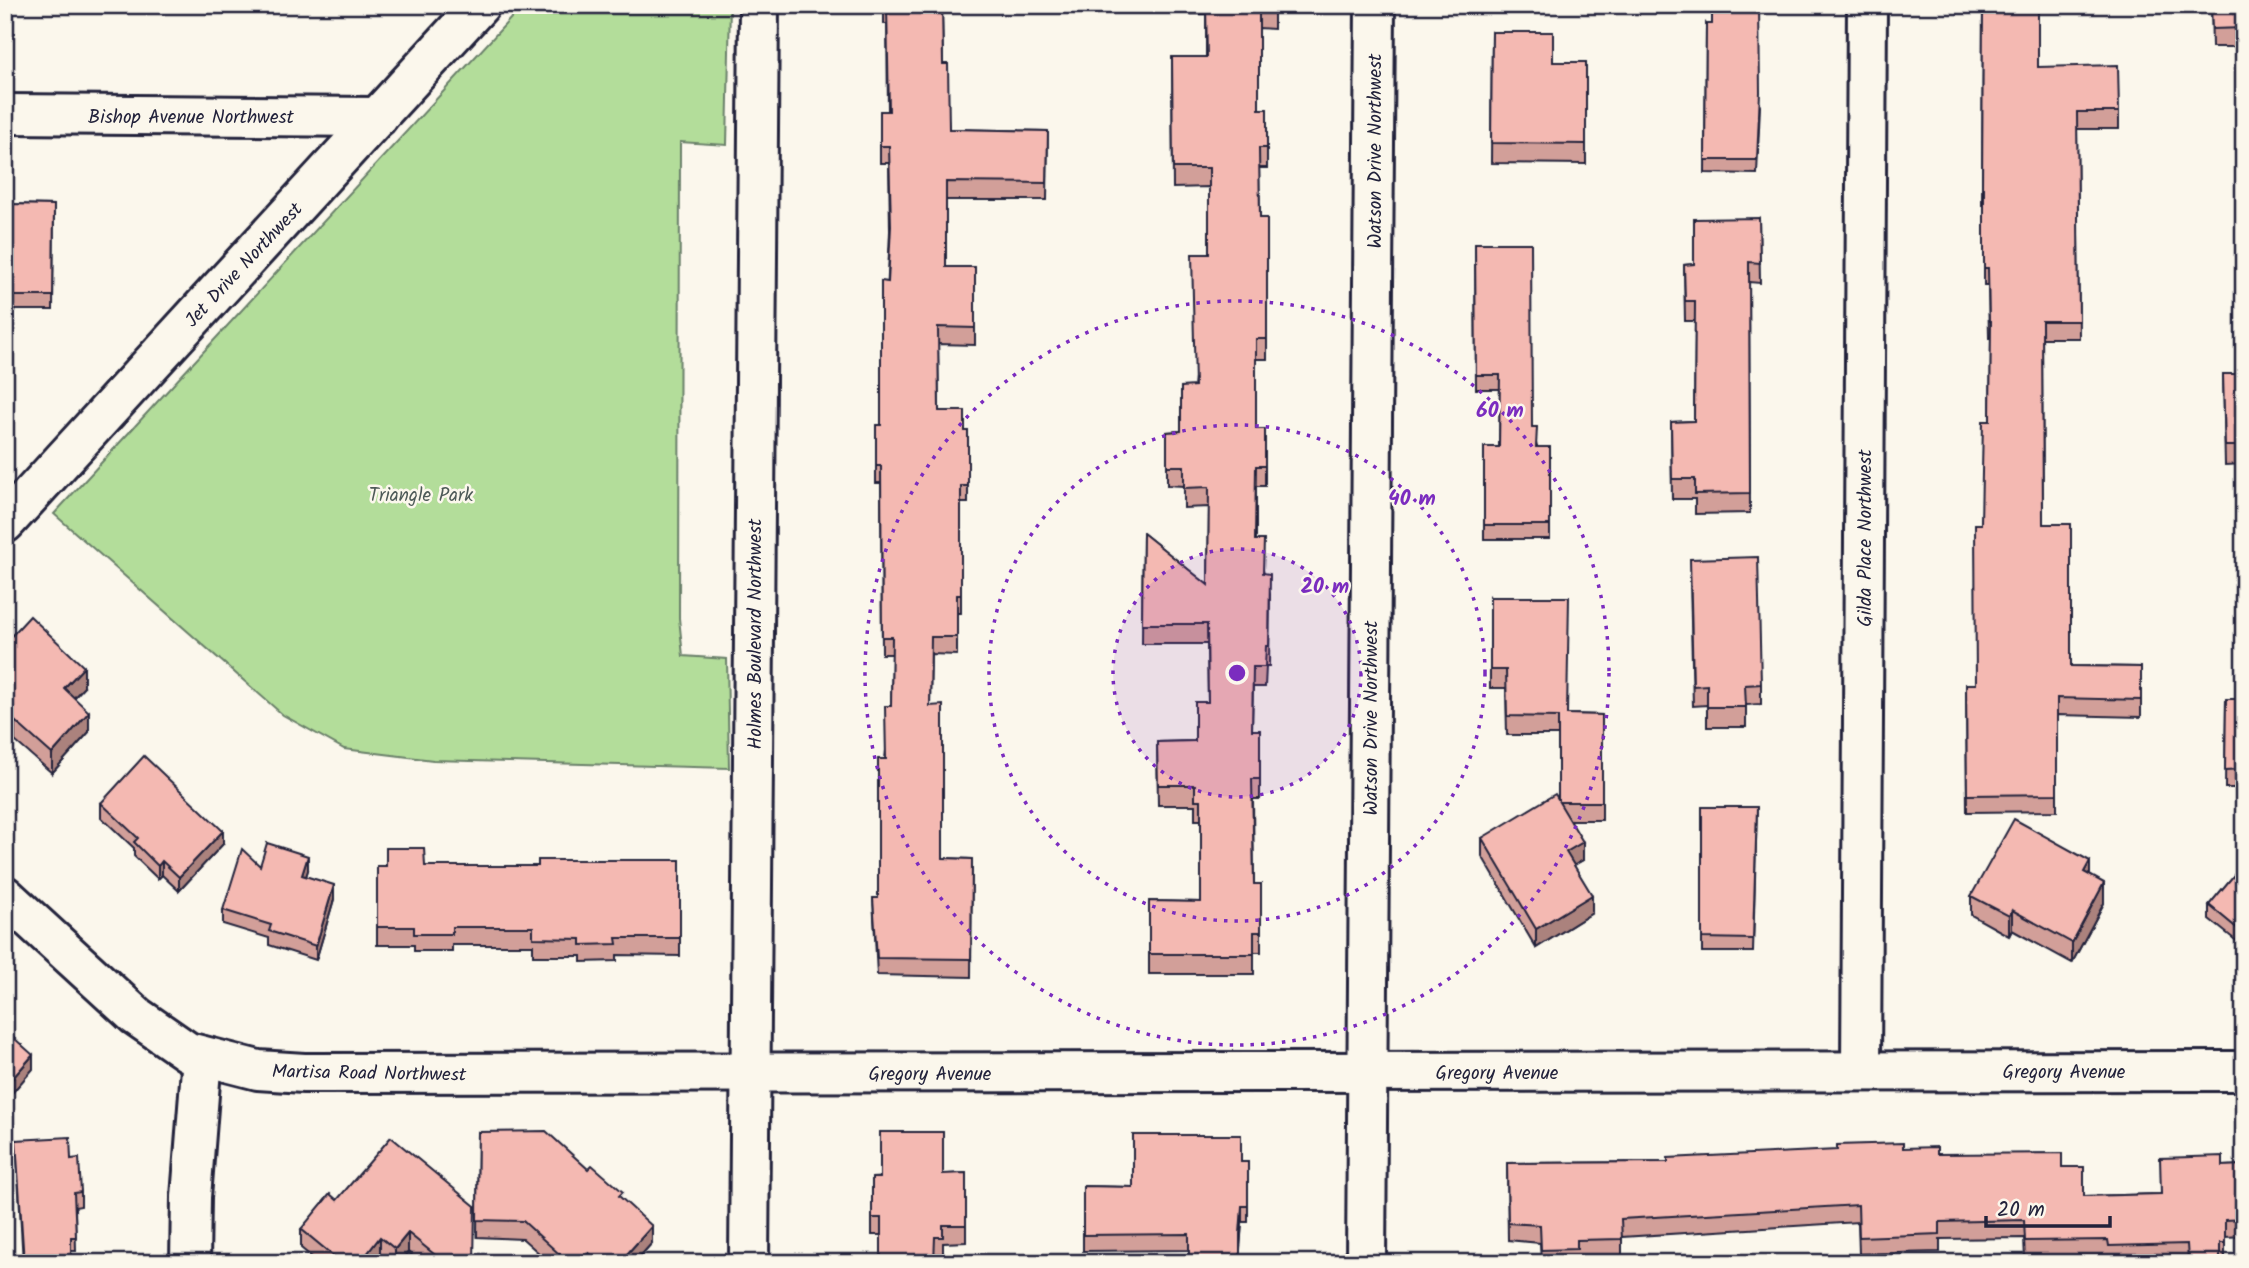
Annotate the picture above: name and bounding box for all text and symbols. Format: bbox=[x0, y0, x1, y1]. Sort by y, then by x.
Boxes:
street label: Watson Drive Northwest bbox=[1361, 53, 1391, 248]
street label: Bishop Avenue Northwest bbox=[88, 103, 295, 133]
street label: Jet Drive Northwest bbox=[178, 196, 311, 335]
text: 60 m bbox=[1476, 395, 1524, 428]
street label: Gilda Place Northwest bbox=[1851, 449, 1881, 627]
park label: Triangle Park bbox=[369, 481, 473, 511]
text: 40 m bbox=[1388, 483, 1436, 516]
street label: Holmes Boulevard Northwest bbox=[741, 518, 771, 749]
text: 20 m bbox=[1301, 571, 1349, 604]
street label: Watson Drive Northwest bbox=[1357, 620, 1387, 815]
centre of rings bbox=[1225, 661, 1249, 685]
street label: Martisa Road Northwest bbox=[271, 1057, 467, 1091]
street label: Gregory Avenue bbox=[2003, 1058, 2126, 1088]
street label: Gregory Avenue bbox=[1436, 1059, 1559, 1089]
street label: Gregory Avenue bbox=[869, 1060, 992, 1090]
scale bar bbox=[1986, 1184, 2111, 1228]
text: 20 m bbox=[1997, 1194, 2045, 1227]

